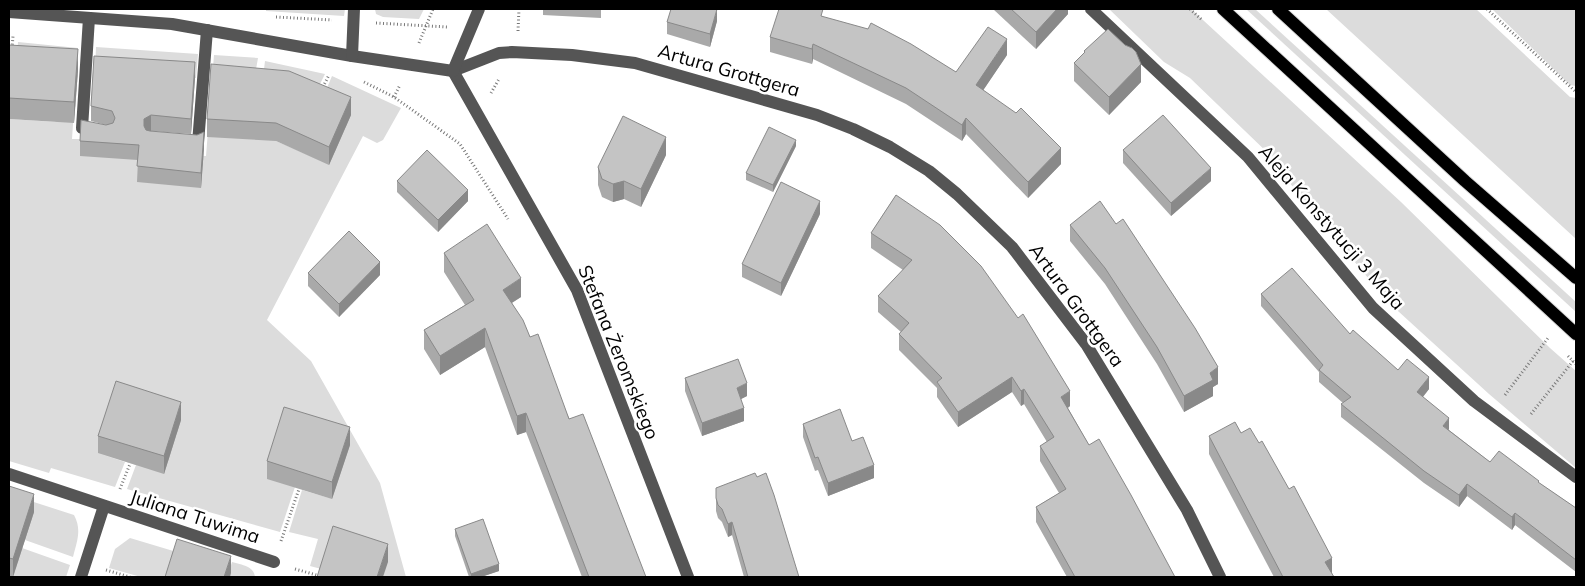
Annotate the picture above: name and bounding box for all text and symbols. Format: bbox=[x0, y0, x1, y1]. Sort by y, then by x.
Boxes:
street label: Artura Grottgera bbox=[655, 38, 803, 102]
street label: Aleja Konstytucji 3 Maja bbox=[1254, 140, 1410, 314]
street label: Artura Grottgera bbox=[1024, 239, 1130, 371]
street label: Stefana Żeromskiego bbox=[573, 261, 665, 443]
street label: Juliana Tuwima bbox=[127, 484, 263, 548]

